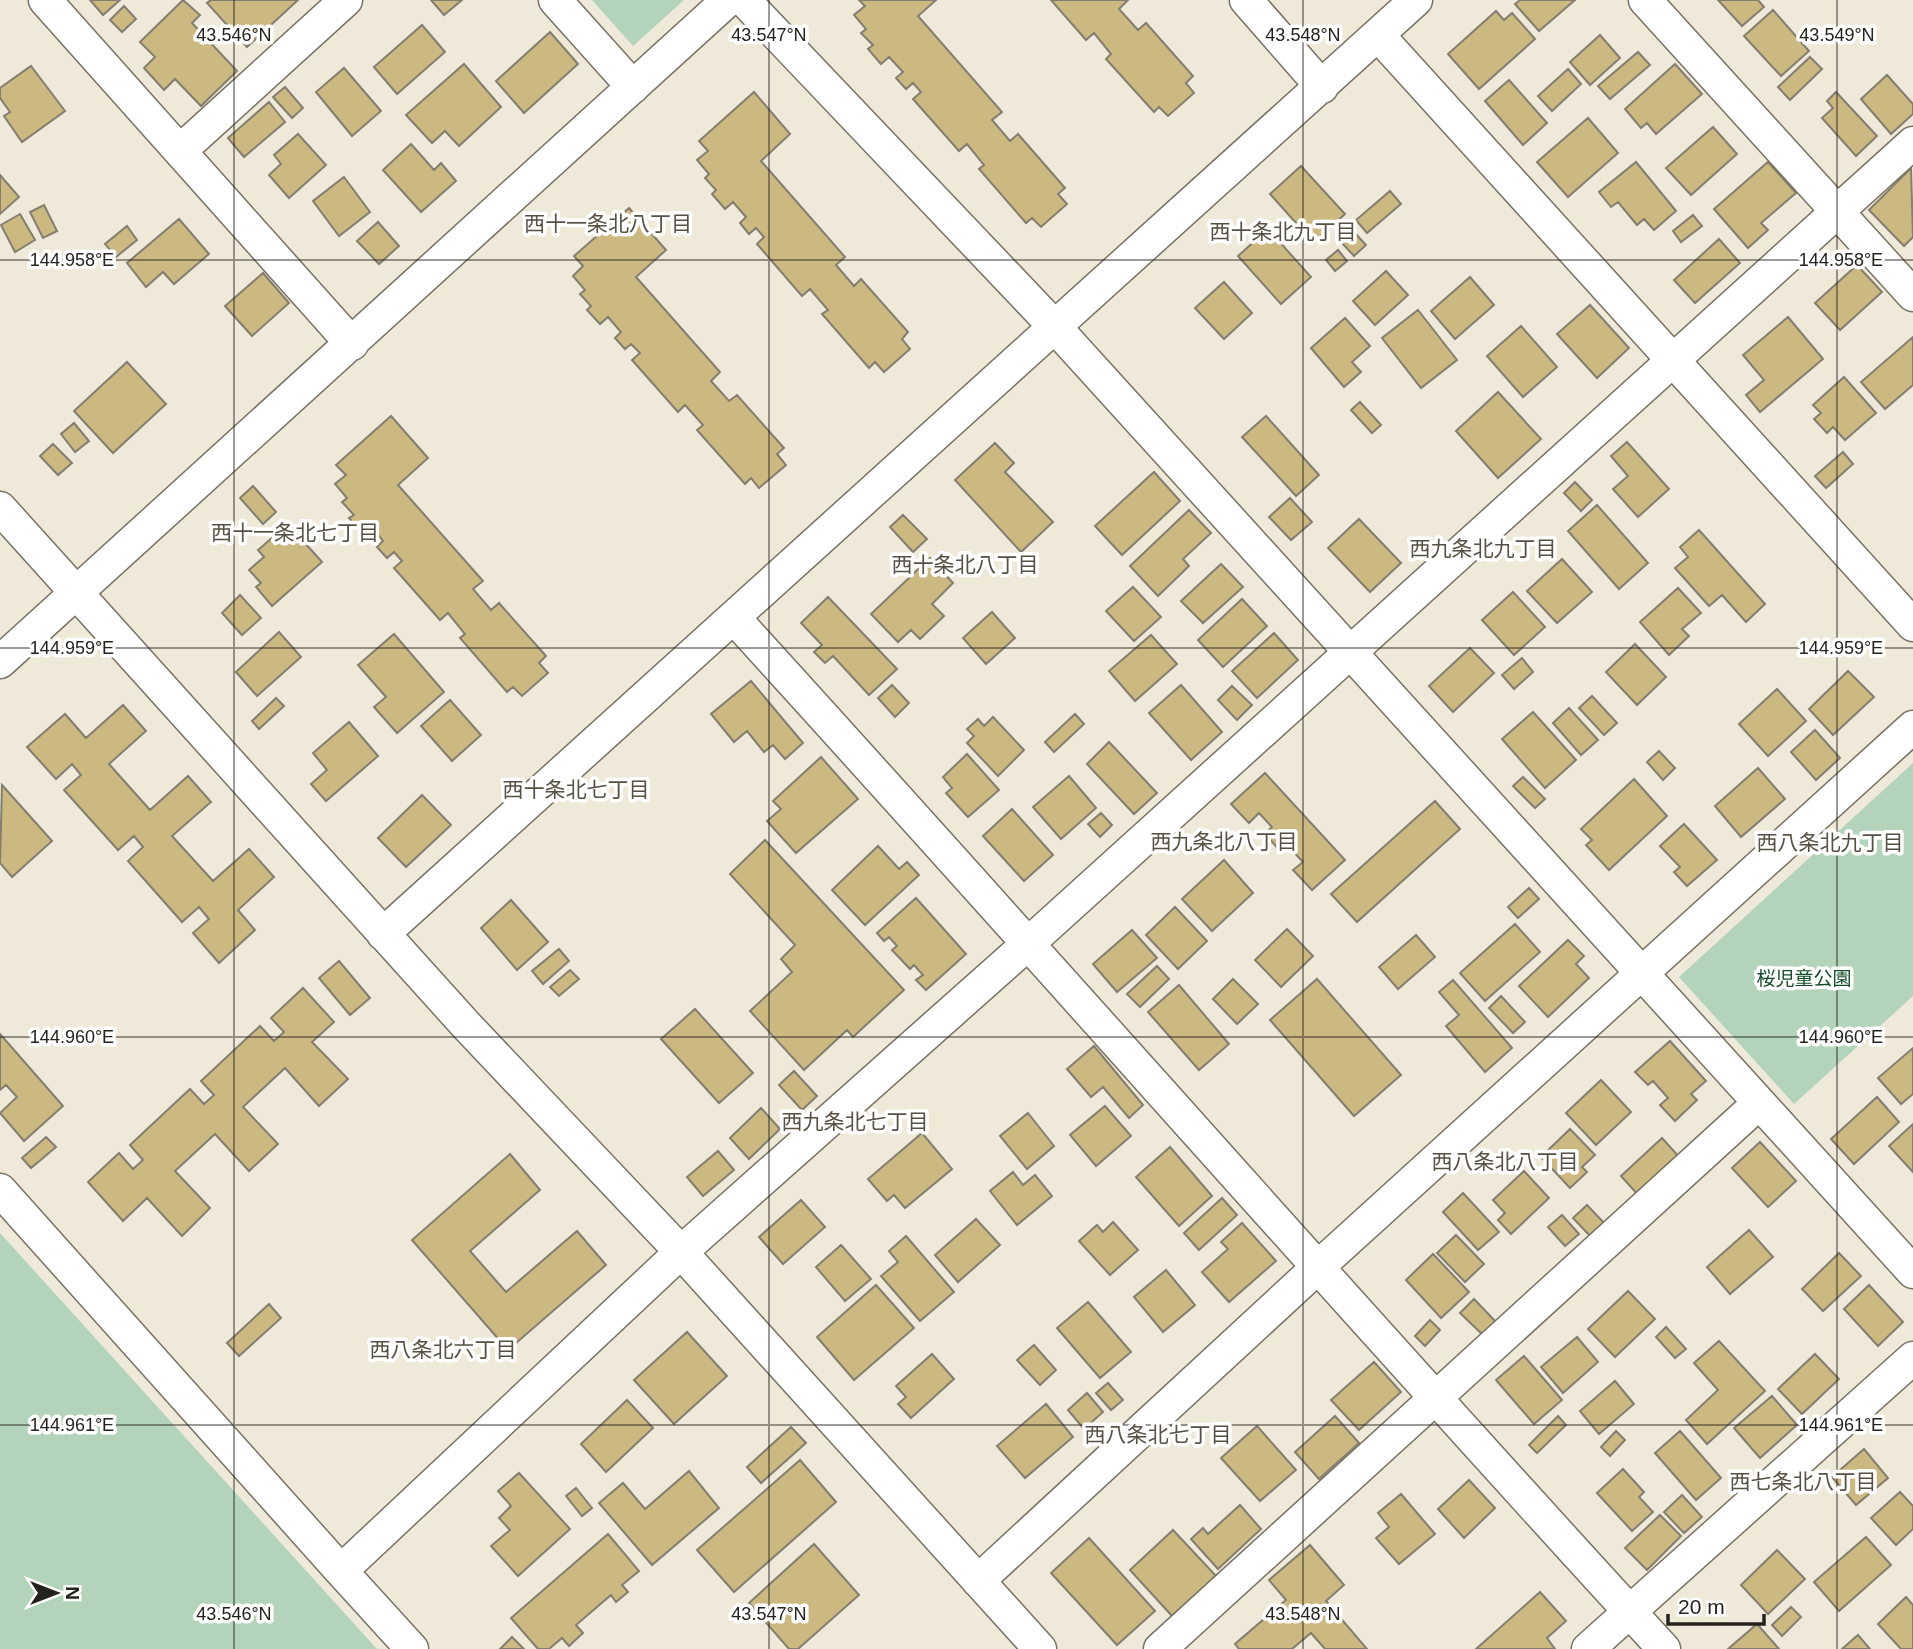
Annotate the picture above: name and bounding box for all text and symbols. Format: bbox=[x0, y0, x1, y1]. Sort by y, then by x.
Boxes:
text: 43.546°N bbox=[196, 25, 272, 45]
text: 43.547°N bbox=[731, 25, 807, 45]
text: 43.548°N bbox=[1265, 25, 1341, 45]
text: 43.549°N bbox=[1799, 25, 1875, 45]
district label: 西十一条北八丁目 bbox=[524, 212, 692, 235]
district label: 西十条北九丁目 bbox=[1210, 220, 1357, 243]
text: 144.958°E bbox=[30, 250, 114, 270]
text: 144.958°E bbox=[1799, 250, 1883, 270]
district label: 西十一条北七丁目 bbox=[211, 521, 379, 544]
district label: 西九条北九丁目 bbox=[1410, 537, 1557, 560]
district label: 西十条北八丁目 bbox=[892, 553, 1039, 576]
text: 144.959°E bbox=[30, 638, 114, 658]
text: 144.959°E bbox=[1799, 638, 1883, 658]
district label: 西十条北七丁目 bbox=[503, 778, 650, 801]
district label: 西九条北八丁目 bbox=[1151, 830, 1298, 853]
district label: 西八条北九丁目 bbox=[1757, 831, 1904, 854]
park label: 桜児童公園 bbox=[1756, 968, 1852, 989]
text: 144.960°E bbox=[30, 1027, 114, 1047]
text: 144.960°E bbox=[1799, 1027, 1883, 1047]
district label: 西九条北七丁目 bbox=[782, 1110, 929, 1133]
district label: 西八条北八丁目 bbox=[1432, 1150, 1579, 1173]
district label: 西八条北六丁目 bbox=[370, 1338, 517, 1361]
text: 144.961°E bbox=[30, 1415, 114, 1435]
text: 144.961°E bbox=[1799, 1415, 1883, 1435]
district label: 西八条北七丁目 bbox=[1085, 1423, 1232, 1446]
district label: 西七条北八丁目 bbox=[1730, 1470, 1877, 1493]
north arrow bbox=[21, 1558, 91, 1628]
scale bar bbox=[1668, 1582, 1764, 1626]
text: N bbox=[62, 1586, 83, 1600]
text: 20 m bbox=[1678, 1595, 1725, 1618]
text: 43.546°N bbox=[196, 1604, 272, 1624]
text: 43.547°N bbox=[731, 1604, 807, 1624]
text: 43.548°N bbox=[1265, 1604, 1341, 1624]

